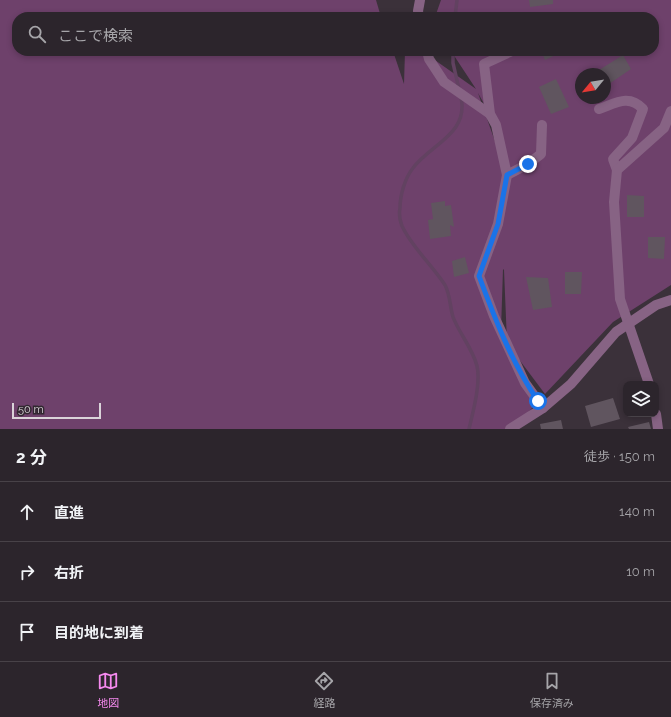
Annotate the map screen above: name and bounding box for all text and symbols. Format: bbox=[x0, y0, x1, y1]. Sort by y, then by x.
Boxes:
search box bbox=[12, 12, 659, 56]
icon: search bbox=[26, 23, 48, 45]
text: ここで検索 bbox=[58, 27, 133, 45]
north arrow bbox=[575, 68, 611, 104]
route end bbox=[519, 155, 537, 173]
map controls bbox=[623, 381, 659, 417]
button: layers bbox=[623, 381, 659, 417]
route start bbox=[529, 392, 547, 410]
scale bar bbox=[12, 401, 101, 420]
text: 50 m bbox=[18, 403, 44, 416]
text: 2 分 bbox=[16, 447, 47, 467]
text: 徒歩 · 150 m bbox=[584, 449, 655, 464]
icon: ahead bbox=[16, 501, 38, 523]
text: 直進 bbox=[54, 504, 84, 522]
text: 140 m bbox=[619, 504, 655, 519]
icon: right bbox=[16, 561, 38, 583]
text: 右折 bbox=[54, 564, 84, 582]
text: 10 m bbox=[626, 564, 655, 579]
icon: arrive bbox=[16, 621, 38, 643]
text: 目的地に到着 bbox=[54, 624, 144, 642]
tab: 地図 bbox=[97, 670, 119, 710]
tab: 経路 bbox=[313, 670, 335, 710]
tab: 保存済み bbox=[530, 670, 574, 710]

